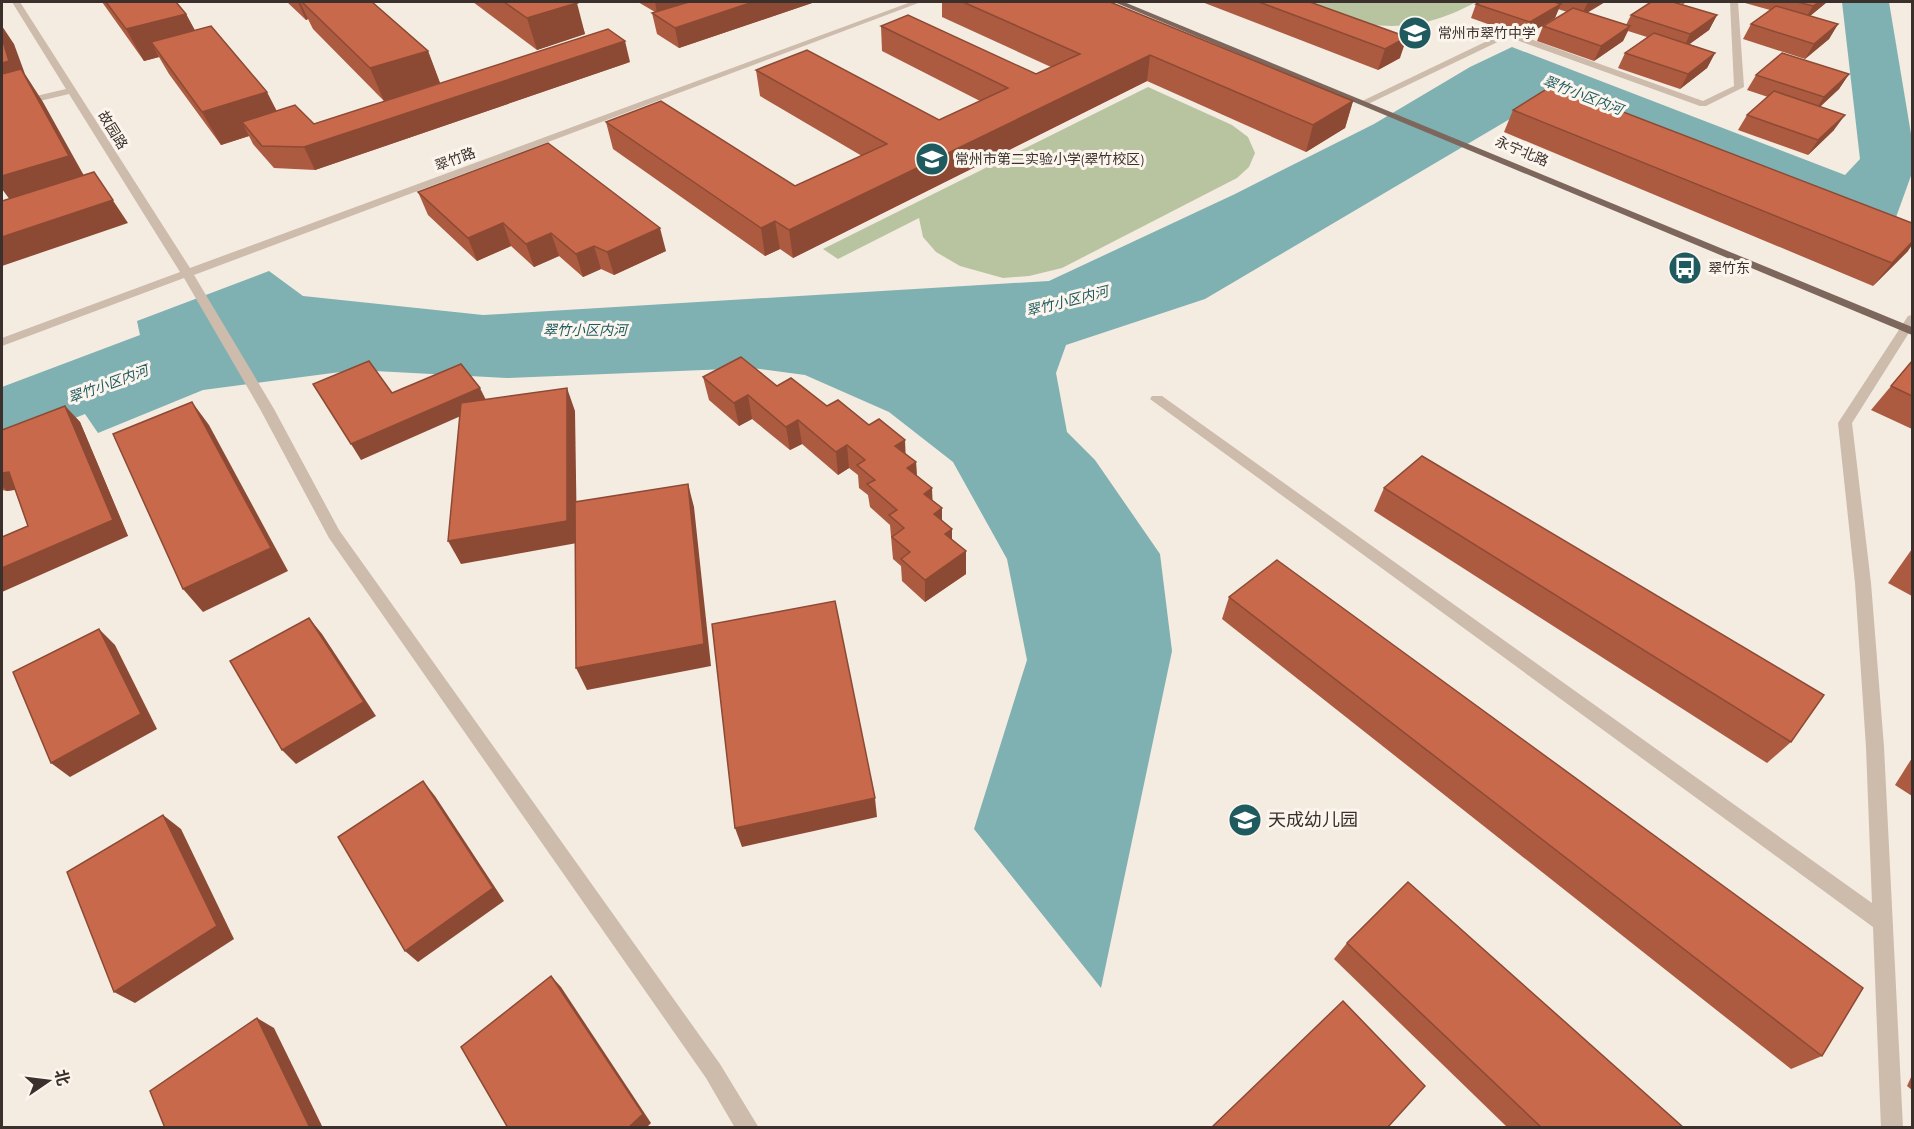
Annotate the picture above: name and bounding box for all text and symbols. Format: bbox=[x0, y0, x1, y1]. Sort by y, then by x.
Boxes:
school or university icon: 常州市翠竹中学 bbox=[1397, 15, 1433, 51]
place label: 常州市翠竹中学 bbox=[1438, 24, 1536, 42]
water label: 翠竹小区内河 bbox=[1541, 72, 1628, 120]
street label: 故园路 bbox=[94, 107, 132, 153]
street label: 永宁北路 bbox=[1493, 132, 1551, 170]
school or university icon: 常州市第二实验小学(翠竹校区) bbox=[914, 141, 950, 177]
street label: 翠竹路 bbox=[432, 143, 478, 175]
place label: 常州市第二实验小学(翠竹校区) bbox=[955, 150, 1144, 168]
bus stop icon: 翠竹东 bbox=[1667, 250, 1703, 286]
place label: 翠竹东 bbox=[1708, 259, 1750, 277]
water label: 翠竹小区内河 bbox=[1024, 281, 1113, 320]
water label: 翠竹小区内河 bbox=[543, 321, 630, 339]
water label: 翠竹小区内河 bbox=[65, 360, 153, 407]
school or university icon: 天成幼儿园 bbox=[1227, 802, 1263, 838]
place label: 天成幼儿园 bbox=[1268, 808, 1358, 831]
north arrow bbox=[18, 1051, 78, 1111]
text: 北 bbox=[51, 1067, 74, 1088]

